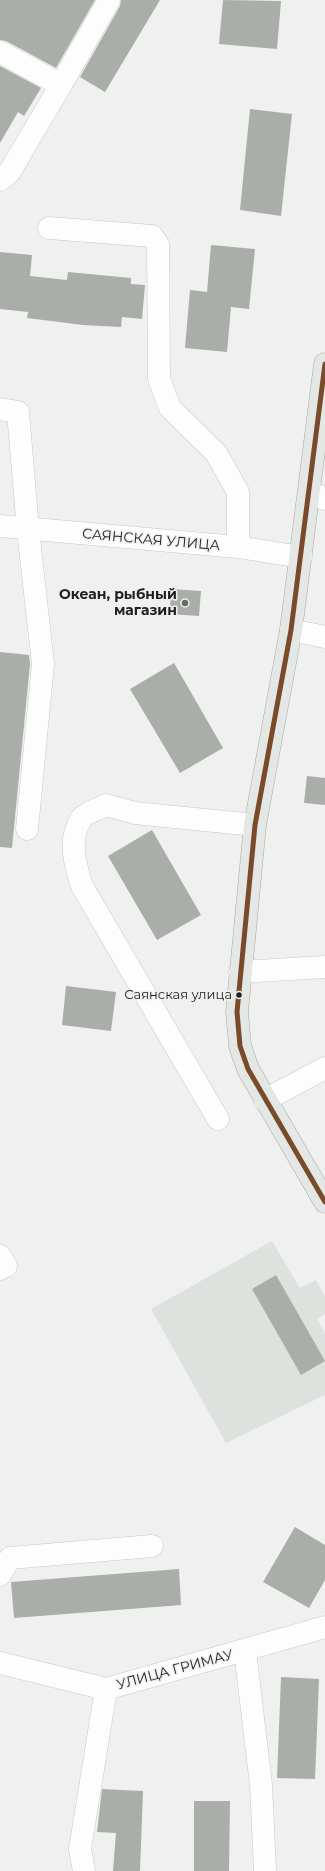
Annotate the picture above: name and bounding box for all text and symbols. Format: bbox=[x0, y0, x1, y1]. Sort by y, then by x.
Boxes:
street label: САЯНСКАЯ УЛИЦА bbox=[81, 526, 221, 554]
place label: Океан, рыбный магазин bbox=[59, 587, 177, 620]
marker: Океан, рыбный магазин bbox=[180, 598, 190, 608]
place label: Саянская улица bbox=[124, 987, 232, 1003]
marker: Саянская улица bbox=[234, 990, 244, 1000]
street label: УЛИЦА ГРИМАУ bbox=[115, 1646, 235, 1694]

